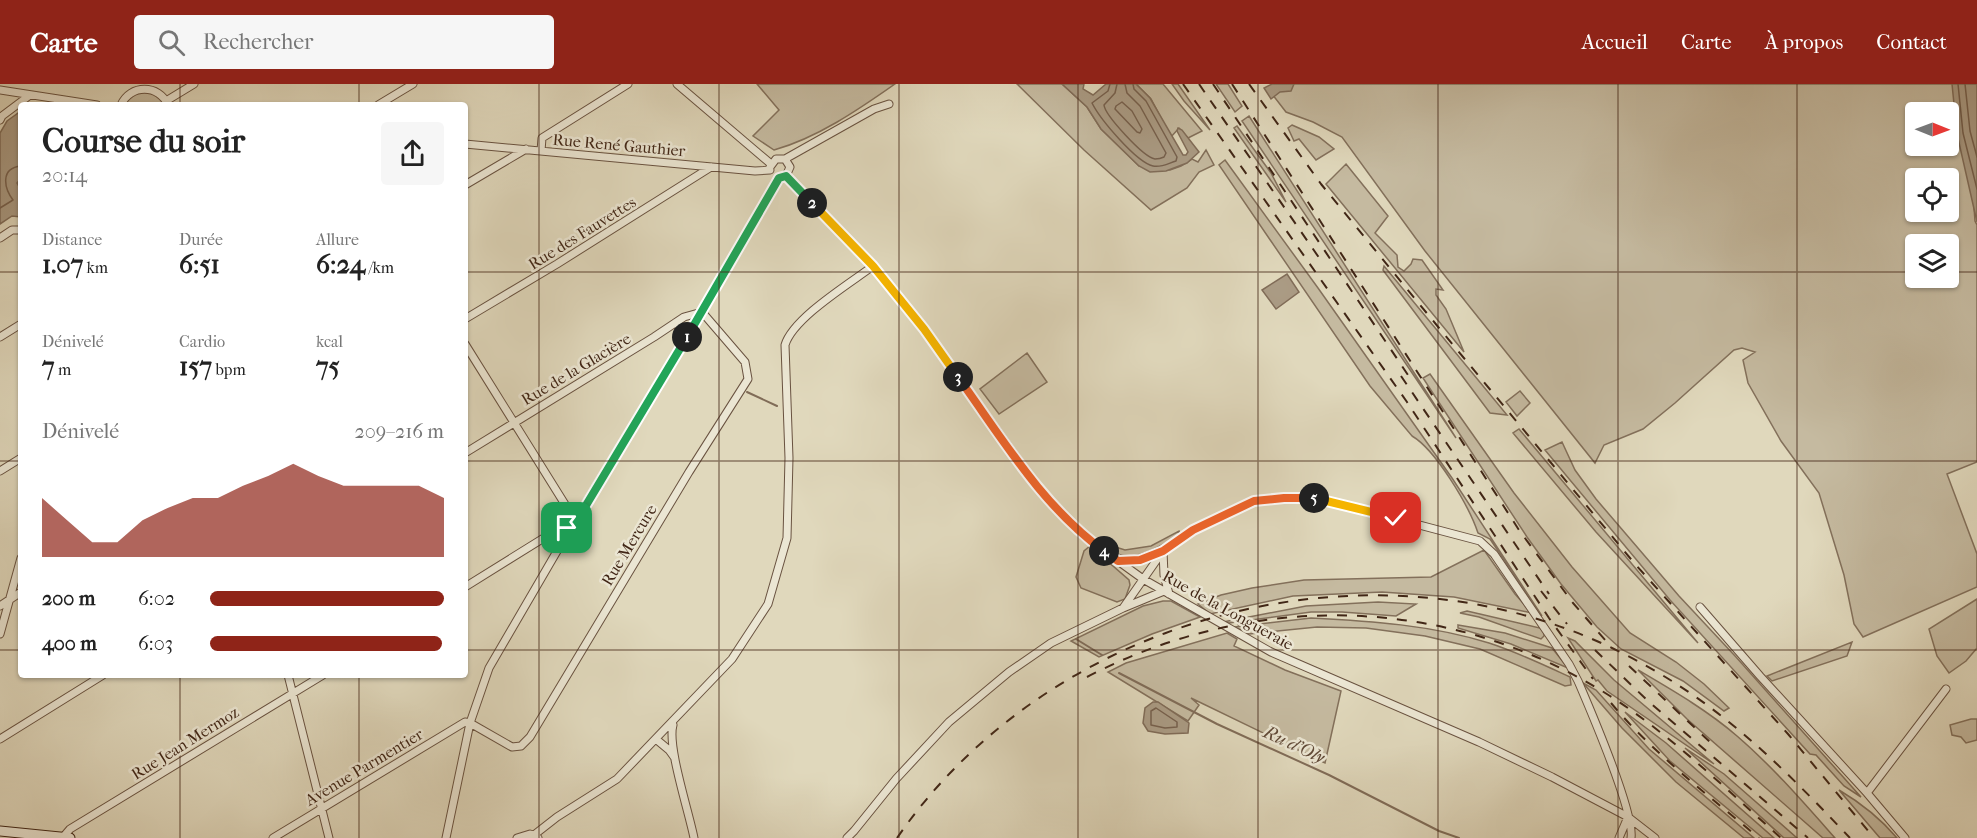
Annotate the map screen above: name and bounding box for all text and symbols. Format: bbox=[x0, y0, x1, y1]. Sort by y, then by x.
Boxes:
search box bbox=[134, 15, 554, 69]
text: Carte bbox=[30, 26, 98, 59]
icon: search bbox=[155, 26, 188, 59]
text: Rechercher bbox=[203, 29, 313, 55]
text: Accueil bbox=[1582, 30, 1648, 54]
text: Carte bbox=[1681, 30, 1732, 54]
text: À propos bbox=[1765, 30, 1843, 54]
text: Contact bbox=[1876, 30, 1947, 54]
north arrow bbox=[1905, 102, 1959, 156]
map controls bbox=[1905, 102, 1959, 288]
text: Course du soir bbox=[42, 122, 245, 161]
button: share bbox=[381, 122, 444, 185]
street label: Rue René Gauthier bbox=[552, 130, 686, 160]
text: 20:14 bbox=[42, 164, 87, 187]
button: locate bbox=[1905, 168, 1959, 222]
pin: 2 bbox=[797, 188, 827, 218]
street label: Rue des Fauvettes bbox=[525, 192, 639, 274]
text: 2 bbox=[808, 193, 816, 212]
text: Distance bbox=[42, 230, 102, 249]
text: Durée bbox=[179, 230, 223, 249]
text: Allure bbox=[316, 230, 359, 249]
button: layers bbox=[1905, 234, 1959, 288]
text: 1.07 bbox=[42, 249, 83, 280]
text: 6:51 bbox=[179, 249, 220, 280]
text: 6:24 bbox=[316, 249, 365, 280]
text: km bbox=[83, 258, 108, 277]
text: /km bbox=[365, 258, 394, 277]
pin: 1 bbox=[672, 322, 702, 352]
text: 1 bbox=[684, 327, 690, 346]
street label: Rue de la Glacière bbox=[518, 329, 634, 409]
text: Dénivelé bbox=[42, 332, 104, 351]
text: Cardio bbox=[179, 332, 225, 351]
text: kcal bbox=[316, 332, 343, 351]
text: 7 bbox=[42, 351, 55, 382]
text: 157 bbox=[179, 351, 212, 382]
text: 75 bbox=[316, 351, 340, 382]
text: m bbox=[55, 360, 71, 379]
text: bpm bbox=[212, 360, 246, 379]
pin: 3 bbox=[943, 362, 973, 392]
text: 3 bbox=[955, 367, 961, 386]
text: Dénivelé bbox=[42, 420, 119, 443]
text: 209–216 m bbox=[354, 420, 444, 443]
pin: 5 bbox=[1299, 483, 1329, 513]
text: 5 bbox=[1311, 488, 1317, 507]
pin bbox=[1370, 492, 1421, 543]
street label: Rue Mercure bbox=[597, 501, 661, 589]
icon: check bbox=[1379, 501, 1412, 534]
pin bbox=[541, 502, 592, 553]
icon: arrive bbox=[550, 511, 583, 544]
pin: 4 bbox=[1089, 536, 1119, 566]
text: 4 bbox=[1099, 541, 1109, 560]
street label: Rue de la Longueraie bbox=[1159, 566, 1297, 654]
text: 200 m bbox=[42, 587, 95, 610]
text: 6:02 bbox=[138, 587, 175, 610]
text: 400 m bbox=[42, 632, 97, 655]
text: 6:03 bbox=[138, 632, 173, 655]
street label: Rue Jean Mermoz bbox=[128, 702, 242, 784]
water label: Ru d'Oly bbox=[1259, 721, 1328, 769]
street label: Avenue Parmentier bbox=[301, 724, 427, 810]

